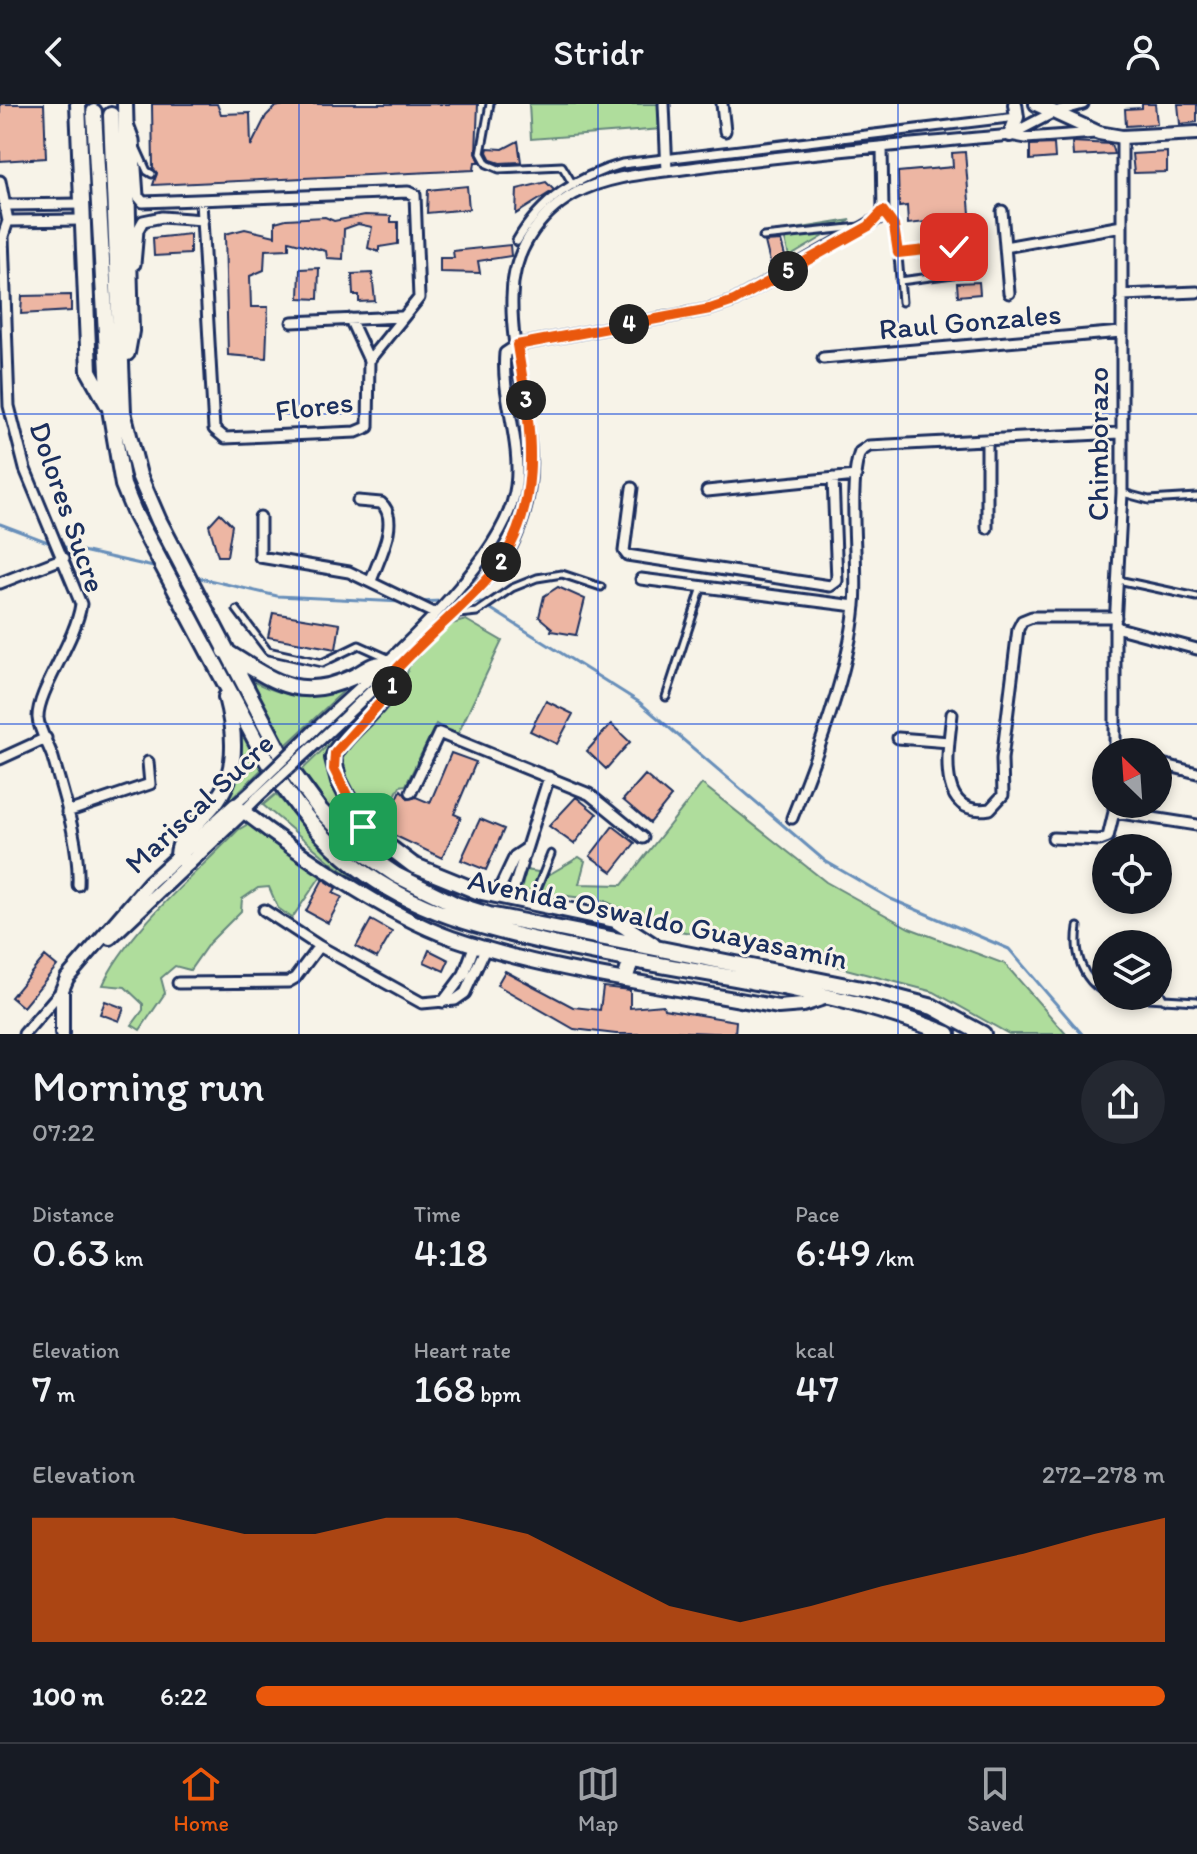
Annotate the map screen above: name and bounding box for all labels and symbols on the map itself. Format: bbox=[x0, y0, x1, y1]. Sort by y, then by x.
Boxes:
pin bbox=[920, 213, 988, 281]
pin: 5 bbox=[768, 251, 808, 291]
street label: Raul Gonzales bbox=[877, 295, 1063, 347]
pin: 4 bbox=[609, 304, 649, 344]
street label: Chimborazo bbox=[1079, 367, 1116, 521]
pin: 3 bbox=[506, 380, 546, 420]
street label: Flores bbox=[273, 383, 355, 429]
street label: Dolores Sucre bbox=[22, 417, 114, 597]
pin: 2 bbox=[481, 542, 521, 582]
pin: 1 bbox=[372, 666, 412, 706]
street label: Mariscal Sucre bbox=[117, 725, 281, 881]
north arrow bbox=[1092, 738, 1172, 818]
pin bbox=[329, 793, 397, 861]
street label: Avenida Oswaldo Guayasamín bbox=[465, 861, 851, 977]

